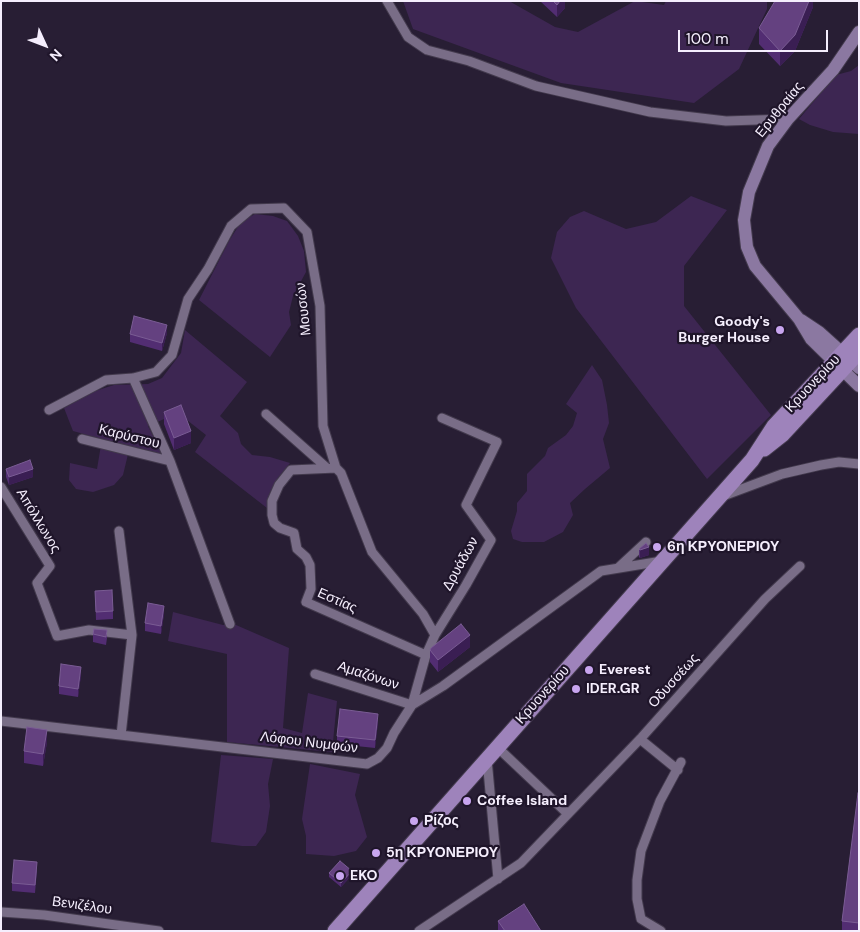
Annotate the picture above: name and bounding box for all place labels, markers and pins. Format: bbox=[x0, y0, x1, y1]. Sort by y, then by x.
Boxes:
place label: Goody's Burger House bbox=[678, 314, 770, 347]
marker: Goody's Burger House bbox=[774, 324, 786, 336]
place label: 6η ΚΡΥΟΝΕΡΙΟΥ bbox=[667, 539, 779, 555]
marker: 6η ΚΡΥΟΝΕΡΙΟΥ bbox=[651, 541, 663, 553]
place label: Everest bbox=[599, 662, 651, 678]
marker: Everest bbox=[583, 664, 595, 676]
place label: IDER.GR bbox=[586, 681, 640, 697]
marker: IDER.GR bbox=[570, 683, 582, 695]
place label: Coffee Island bbox=[477, 793, 567, 809]
marker: Coffee Island bbox=[461, 795, 473, 807]
place label: Ρίζος bbox=[424, 813, 459, 829]
marker: Ρίζος bbox=[408, 815, 420, 827]
place label: 5η ΚΡΥΟΝΕΡΙΟΥ bbox=[386, 845, 498, 861]
marker: 5η ΚΡΥΟΝΕΡΙΟΥ bbox=[370, 847, 382, 859]
place label: EKO bbox=[350, 868, 378, 884]
marker: EKO bbox=[334, 870, 346, 882]

